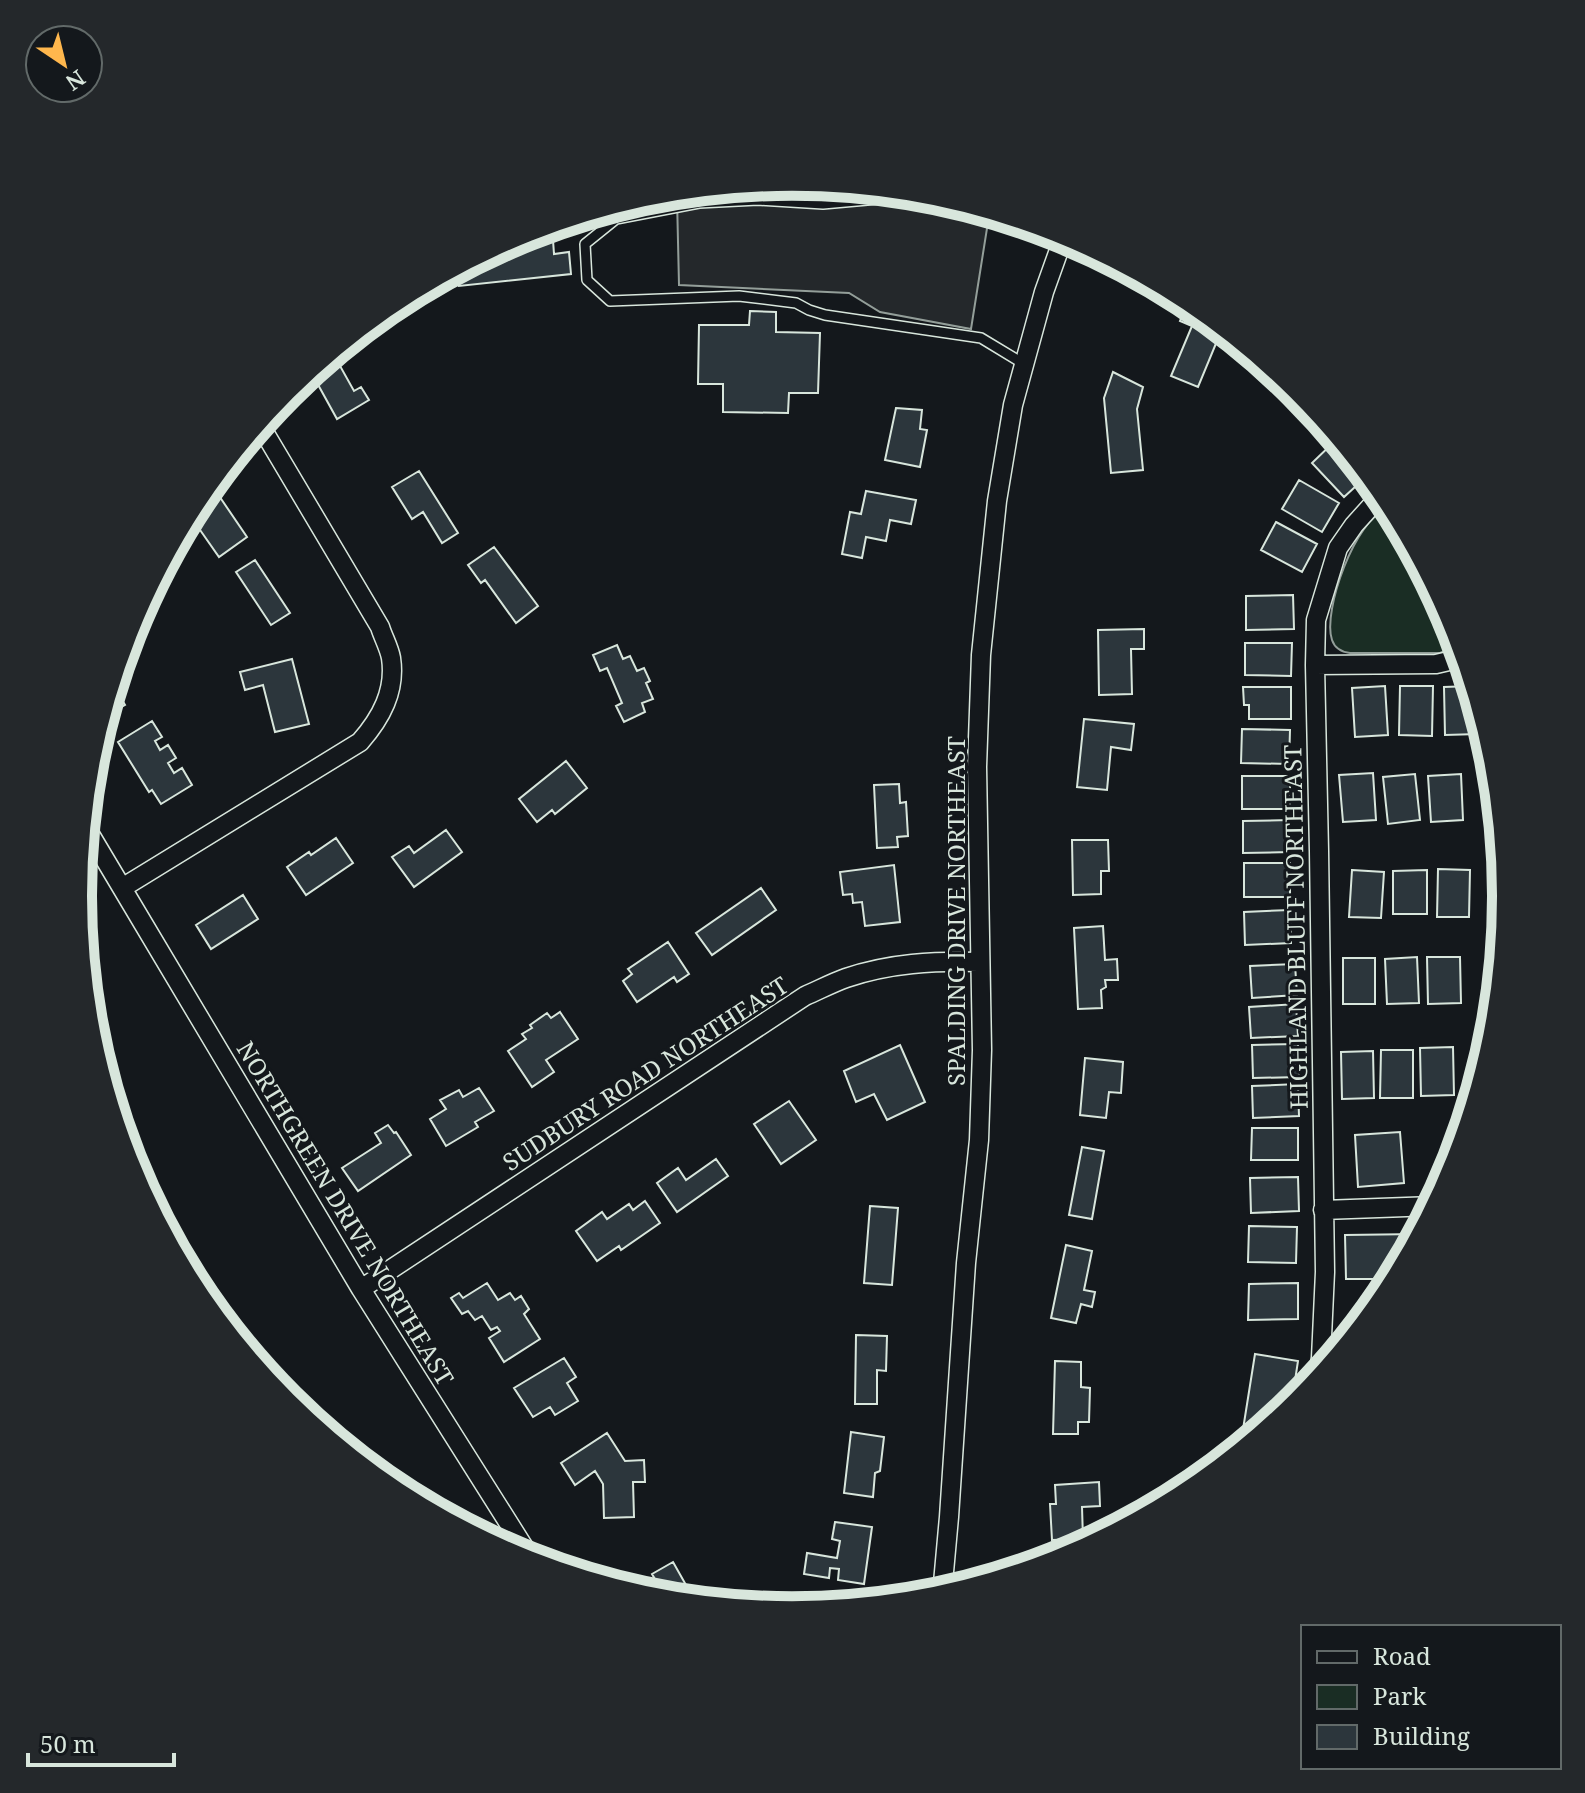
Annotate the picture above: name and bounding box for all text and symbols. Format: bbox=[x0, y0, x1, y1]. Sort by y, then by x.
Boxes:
north arrow bbox=[24, 24, 104, 104]
text: N bbox=[60, 64, 92, 98]
street label: SPALDING DRIVE NORTHEAST bbox=[939, 736, 972, 1086]
street label: HIGHLAND BLUFF NORTHEAST bbox=[1275, 744, 1315, 1110]
street label: SUDBURY ROAD NORTHEAST bbox=[496, 968, 794, 1178]
street label: NORTHGREEN DRIVE NORTHEAST bbox=[230, 1035, 462, 1392]
legend bbox=[1301, 1625, 1561, 1769]
text: Road bbox=[1373, 1639, 1431, 1672]
text: Park bbox=[1373, 1679, 1427, 1712]
scale bar bbox=[28, 1717, 174, 1767]
text: Building bbox=[1373, 1719, 1470, 1752]
text: 50 m bbox=[40, 1727, 96, 1760]

